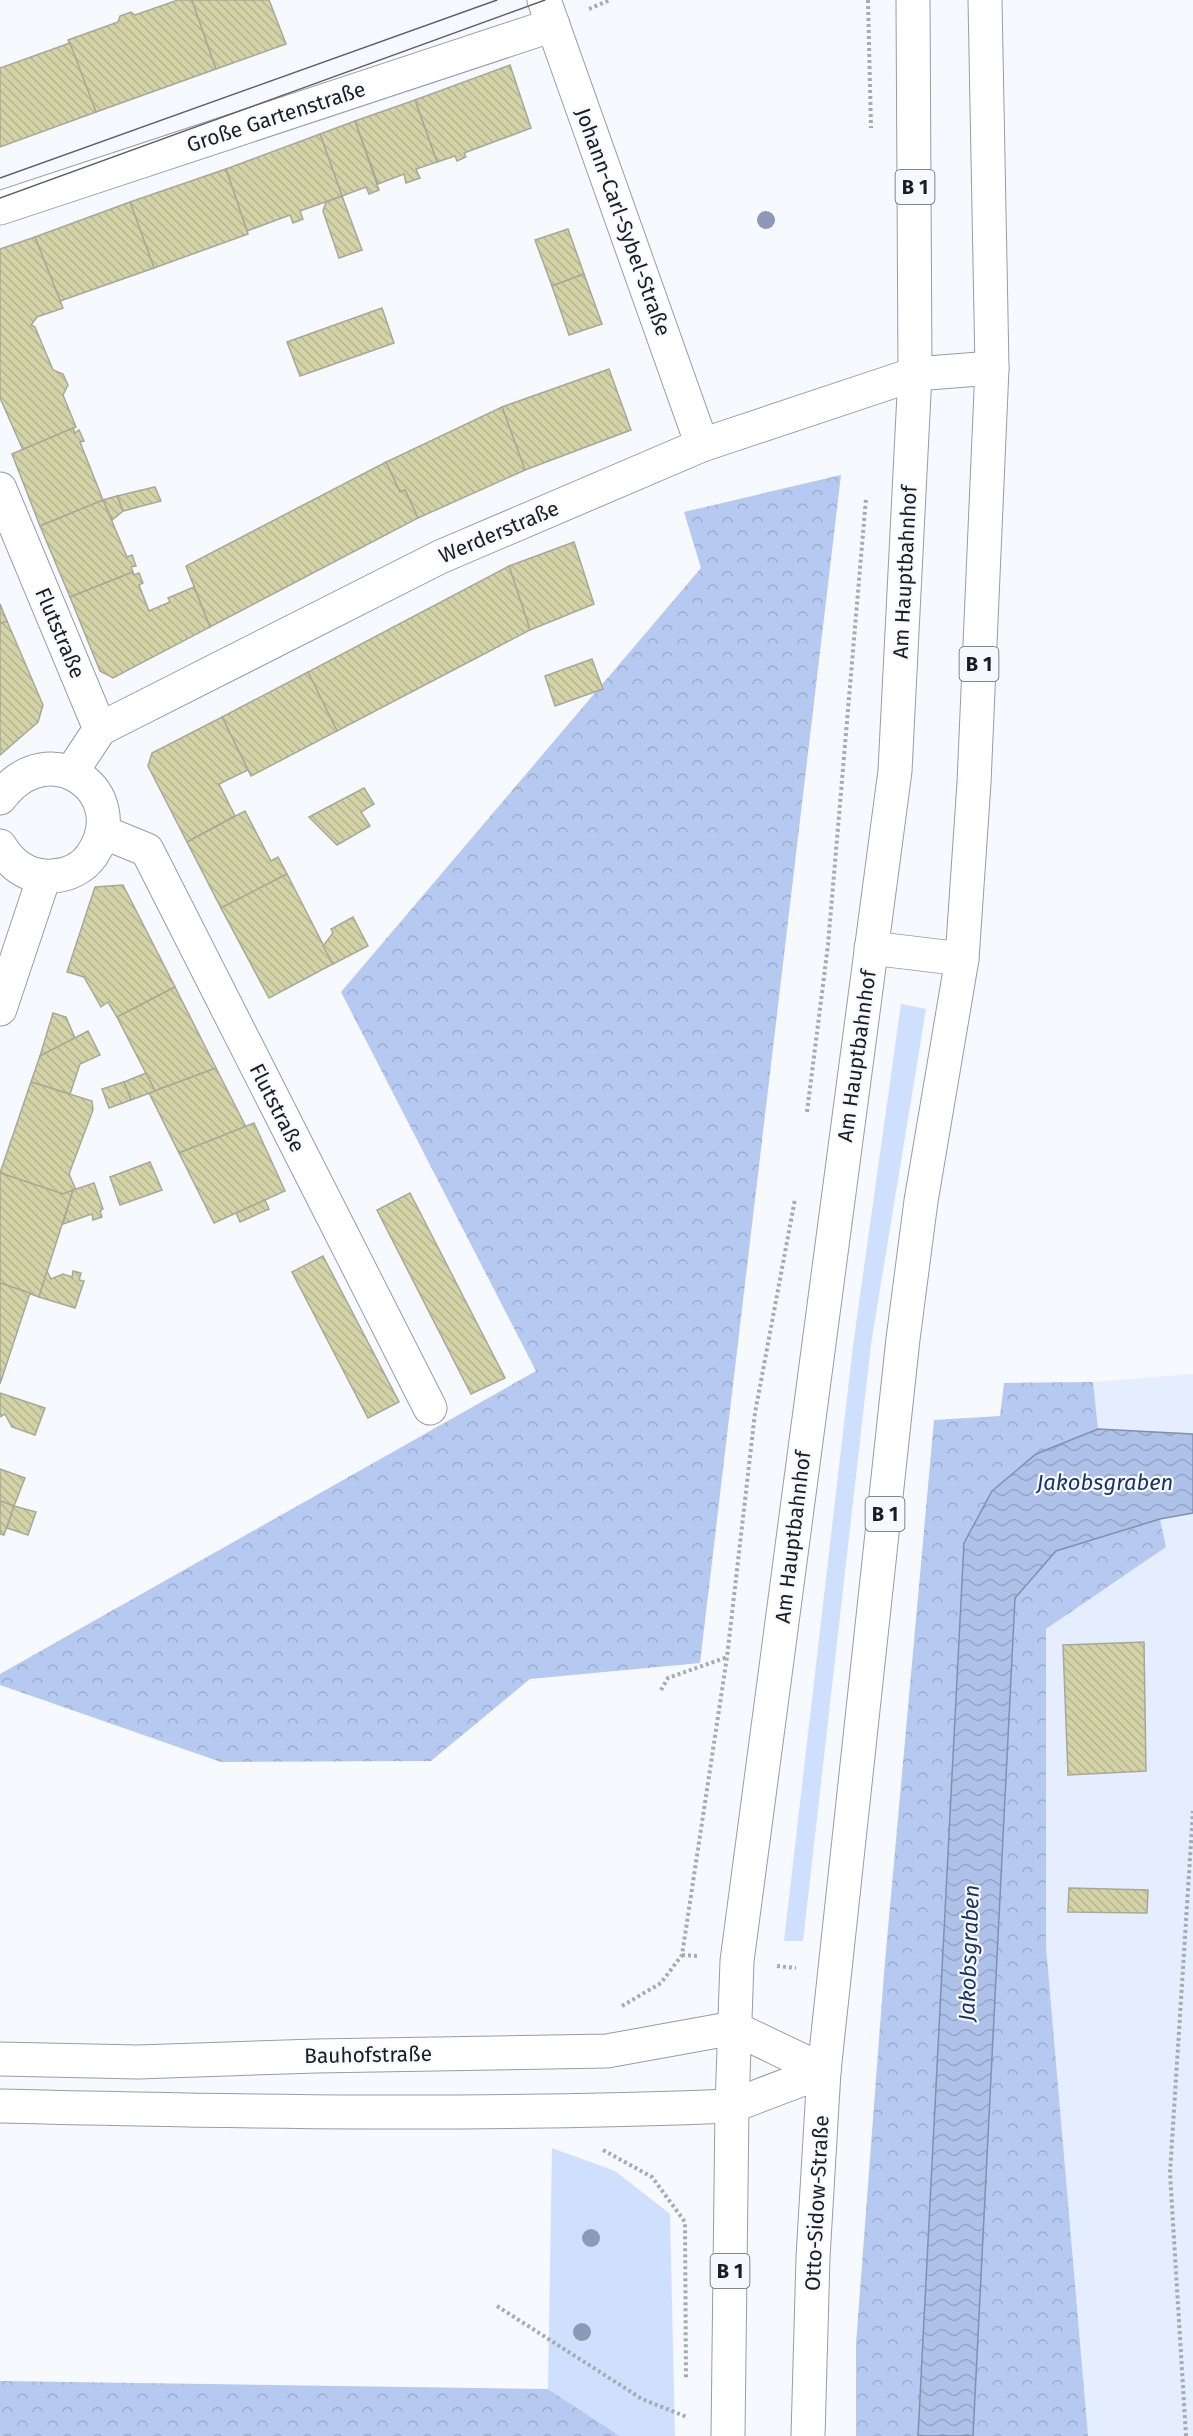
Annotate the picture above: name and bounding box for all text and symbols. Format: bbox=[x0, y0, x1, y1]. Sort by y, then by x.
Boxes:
street label: Große Gartenstraße bbox=[183, 76, 369, 158]
street label: Johann-Carl-Sybel-Straße bbox=[570, 104, 676, 340]
road number: B 1 bbox=[896, 170, 934, 204]
street label: Am Hauptbahnhof bbox=[887, 483, 923, 659]
street label: Werderstraße bbox=[435, 495, 563, 569]
street label: Flutstraße bbox=[29, 584, 91, 682]
road number: B 1 bbox=[960, 647, 998, 681]
street label: Am Hauptbahnhof bbox=[832, 966, 882, 1144]
street label: Flutstraße bbox=[244, 1059, 310, 1157]
street label: Am Hauptbahnhof bbox=[770, 1447, 817, 1625]
water label: Jakobsgraben bbox=[1036, 1469, 1173, 1496]
road number: B 1 bbox=[866, 1497, 904, 1531]
water label: Jakobsgraben bbox=[953, 1884, 985, 2023]
street label: Bauhofstraße bbox=[304, 2041, 432, 2069]
street label: Otto-Sidow-Straße bbox=[799, 2115, 835, 2291]
road number: B 1 bbox=[710, 2254, 750, 2288]

